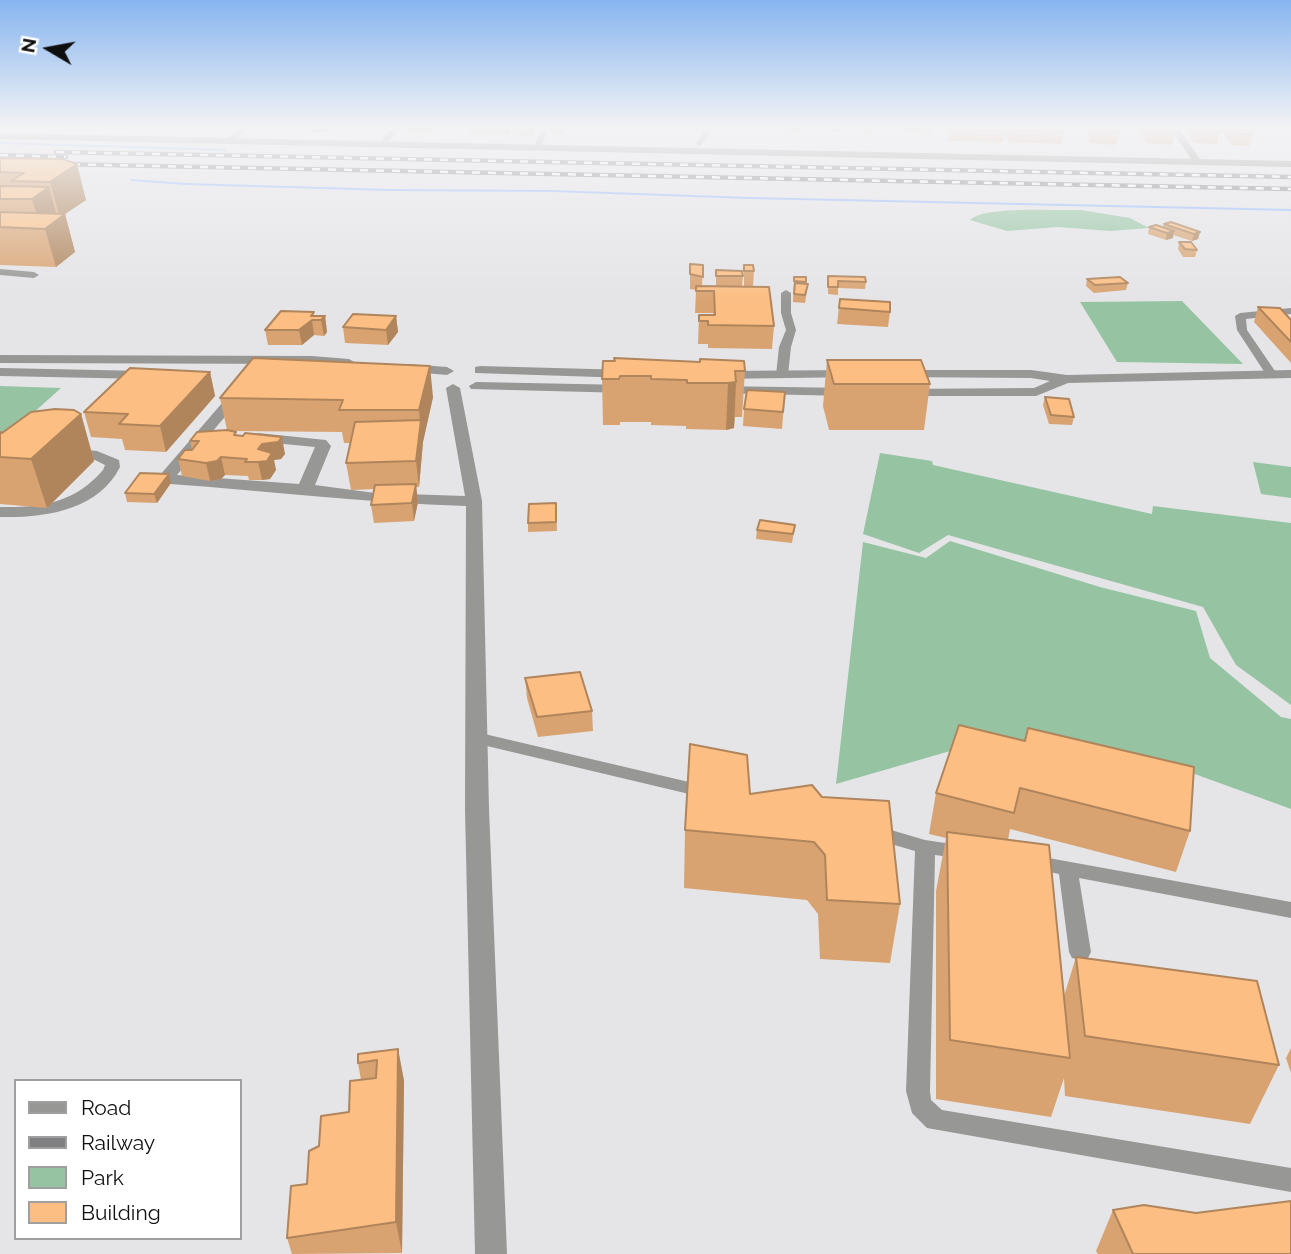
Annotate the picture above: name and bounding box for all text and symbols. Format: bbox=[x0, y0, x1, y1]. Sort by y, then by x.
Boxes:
north arrow bbox=[14, 14, 84, 84]
text: N bbox=[16, 36, 40, 54]
legend bbox=[14, 1079, 242, 1240]
text: Road bbox=[81, 1095, 131, 1120]
text: Railway bbox=[81, 1130, 155, 1155]
text: Park bbox=[81, 1165, 124, 1190]
text: Building bbox=[81, 1200, 161, 1225]

